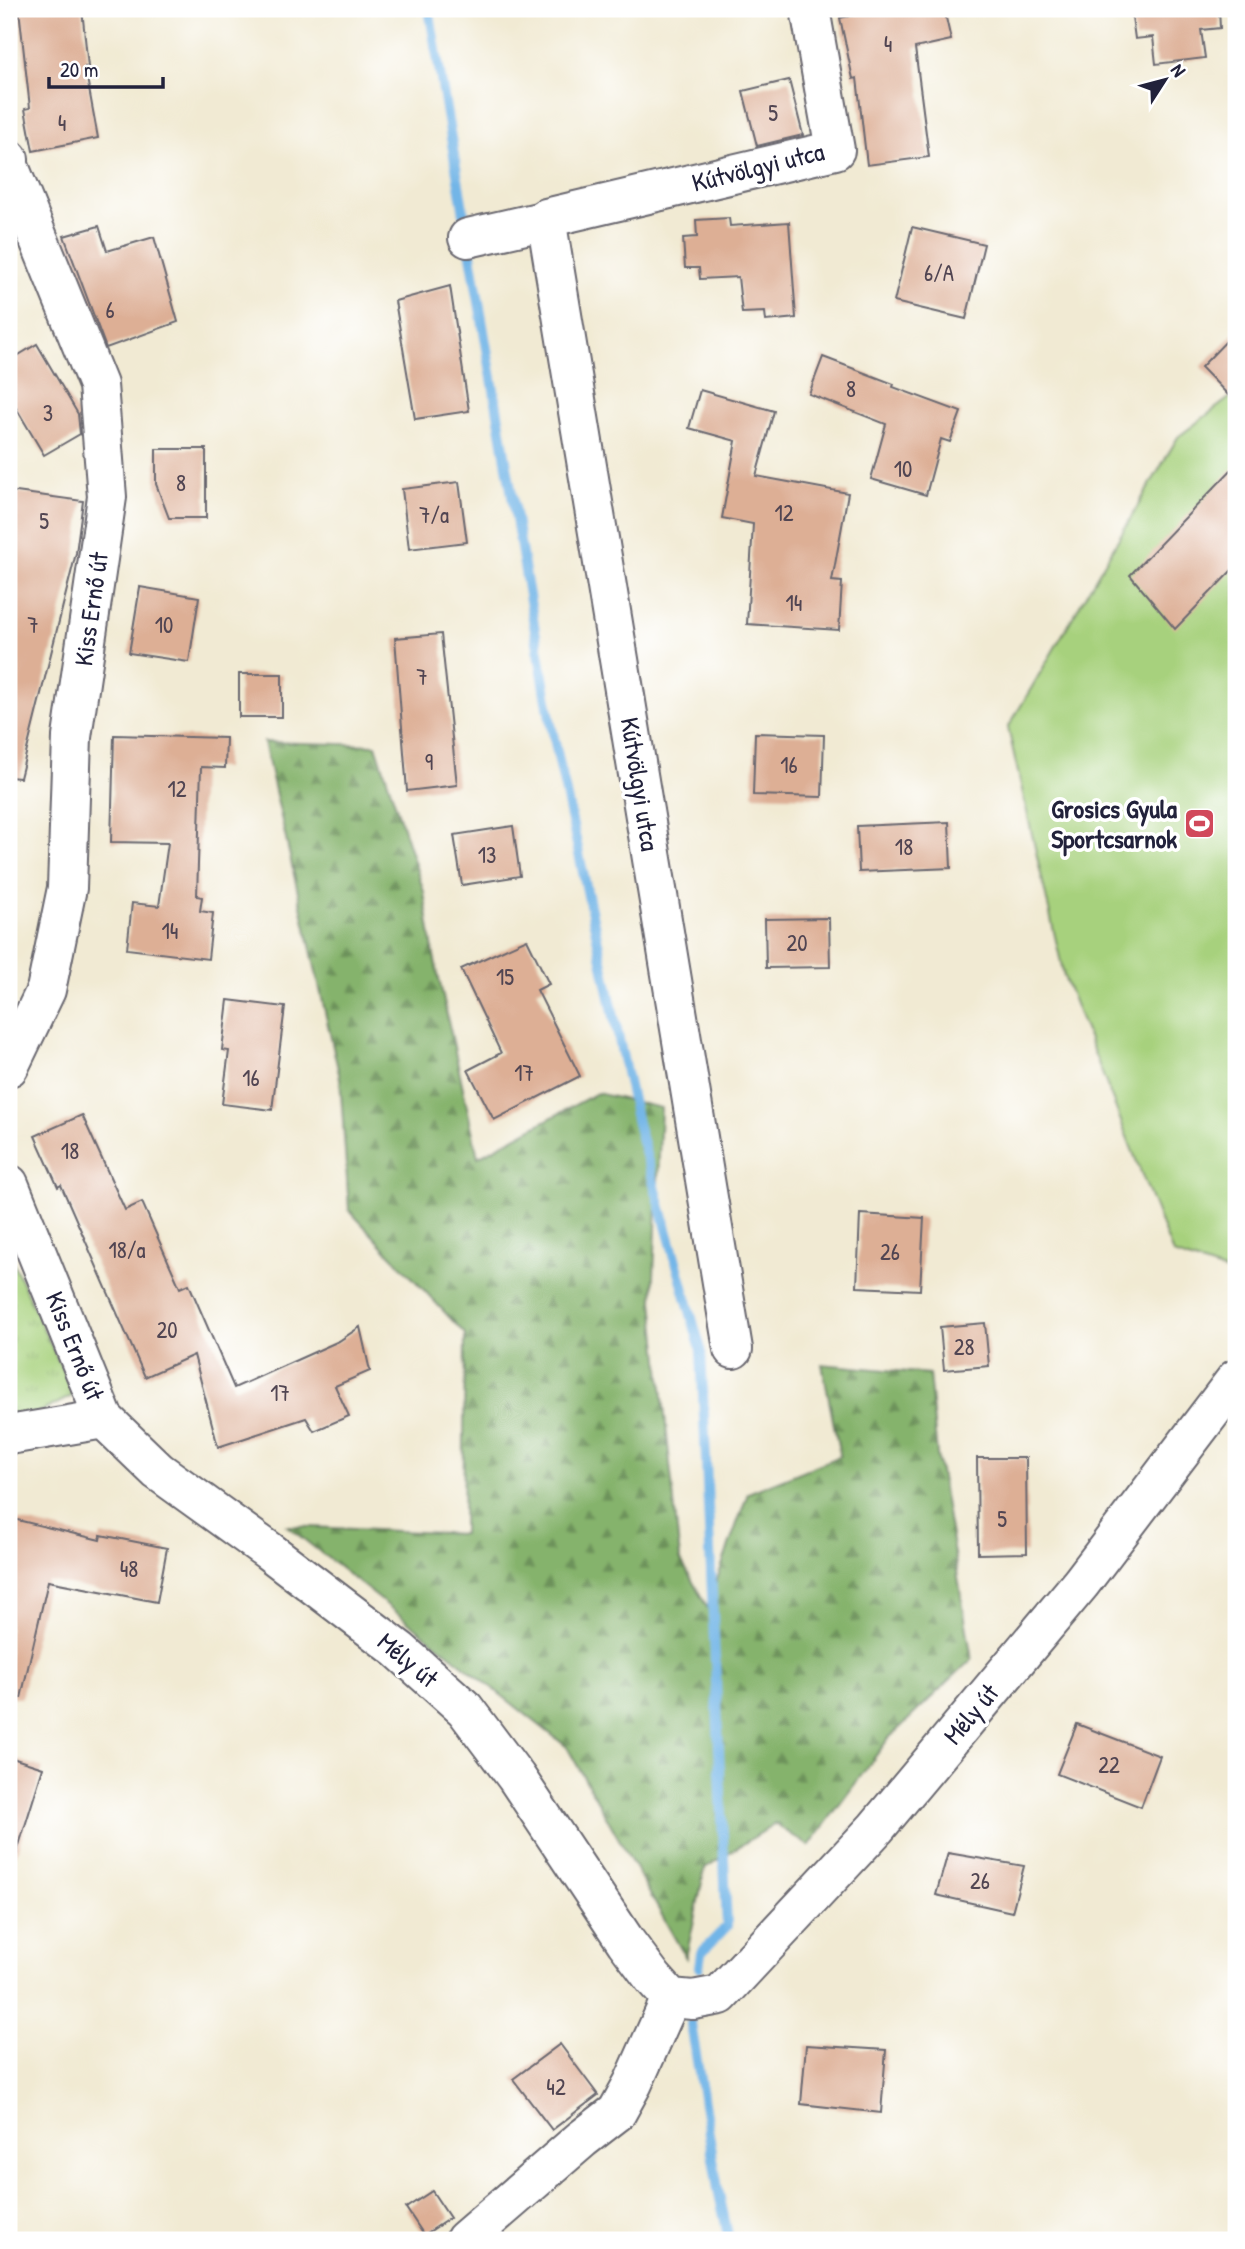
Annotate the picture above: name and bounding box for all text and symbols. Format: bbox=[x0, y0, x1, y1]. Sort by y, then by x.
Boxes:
house number: 4 bbox=[884, 28, 892, 59]
scale bar bbox=[49, 46, 163, 90]
north arrow bbox=[1130, 46, 1200, 116]
text: 20 m bbox=[60, 55, 98, 84]
text: N bbox=[1165, 58, 1192, 82]
house number: 5 bbox=[768, 97, 778, 128]
house number: 4 bbox=[58, 107, 66, 138]
street label: Kútvölgyi utca bbox=[688, 133, 827, 200]
house number: 6/A bbox=[924, 257, 954, 288]
house number: 6 bbox=[105, 294, 115, 325]
house number: 8 bbox=[846, 373, 856, 404]
house number: 3 bbox=[43, 397, 53, 428]
house number: 10 bbox=[894, 453, 912, 484]
house number: 8 bbox=[176, 467, 186, 498]
house number: 12 bbox=[774, 497, 794, 528]
house number: 7/a bbox=[419, 499, 449, 530]
house number: 5 bbox=[39, 505, 49, 536]
street label: Kiss Ernő út bbox=[65, 549, 116, 668]
house number: 14 bbox=[786, 587, 802, 618]
house number: 7 bbox=[27, 609, 39, 640]
house number: 10 bbox=[155, 609, 173, 640]
house number: 7 bbox=[416, 661, 428, 692]
street label: Kútvölgyi utca bbox=[613, 715, 668, 853]
house number: 9 bbox=[425, 746, 433, 777]
house number: 16 bbox=[780, 749, 798, 780]
house number: 12 bbox=[167, 773, 187, 804]
place label: Grosics Gyula Sportcsarnok bbox=[1051, 791, 1178, 857]
sports icon: Grosics Gyula Sportcsarnok bbox=[1183, 807, 1217, 841]
house number: 18 bbox=[895, 831, 913, 862]
house number: 13 bbox=[478, 839, 496, 870]
house number: 14 bbox=[162, 915, 178, 946]
house number: 20 bbox=[786, 927, 808, 958]
house number: 15 bbox=[496, 961, 514, 992]
house number: 17 bbox=[514, 1057, 534, 1088]
house number: 16 bbox=[242, 1062, 260, 1093]
house number: 18 bbox=[61, 1135, 79, 1166]
house number: 18/a bbox=[108, 1234, 146, 1265]
house number: 26 bbox=[880, 1236, 900, 1267]
street label: Kiss Ernő út bbox=[38, 1286, 114, 1406]
house number: 20 bbox=[156, 1314, 178, 1345]
house number: 28 bbox=[954, 1331, 974, 1362]
house number: 17 bbox=[270, 1377, 290, 1408]
house number: 5 bbox=[997, 1503, 1007, 1534]
house number: 48 bbox=[120, 1553, 138, 1584]
street label: Mély út bbox=[371, 1624, 447, 1696]
street label: Mély út bbox=[935, 1675, 1007, 1751]
house number: 22 bbox=[1098, 1749, 1120, 1780]
house number: 26 bbox=[970, 1865, 990, 1896]
house number: 42 bbox=[546, 2071, 566, 2102]

